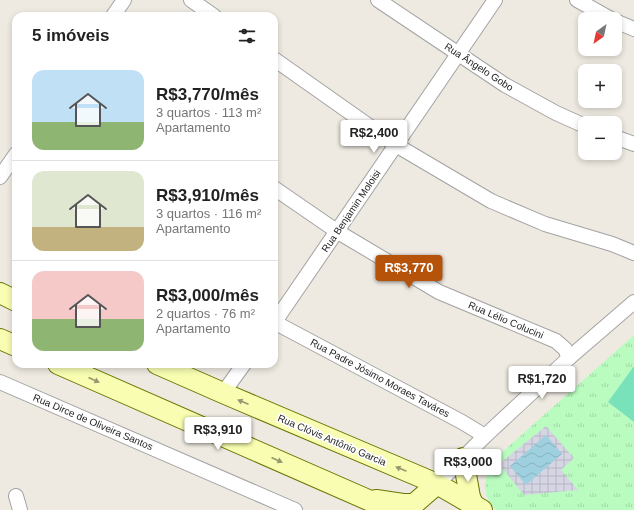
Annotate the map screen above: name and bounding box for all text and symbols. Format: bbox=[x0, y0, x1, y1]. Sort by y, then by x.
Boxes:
north arrow bbox=[578, 12, 622, 56]
map controls bbox=[578, 12, 622, 160]
icon: filters bbox=[236, 25, 258, 47]
text: 5 imóveis bbox=[32, 26, 110, 45]
street label: Rua Ângelo Gobo bbox=[443, 40, 516, 93]
button: + bbox=[578, 64, 622, 108]
text: R$3,770/mês bbox=[156, 85, 259, 104]
icon: home bbox=[64, 86, 112, 134]
text: 3 quartos · 113 m² bbox=[156, 105, 261, 120]
button: − bbox=[578, 116, 622, 160]
text: Apartamento bbox=[156, 120, 230, 135]
pin: R$2,400 bbox=[337, 120, 411, 154]
text: R$2,400 bbox=[349, 125, 399, 140]
street label: Rua Benjamin Moloisi bbox=[319, 168, 383, 254]
text: R$3,910/mês bbox=[156, 186, 259, 205]
icon: home bbox=[64, 187, 112, 235]
text: 3 quartos · 116 m² bbox=[156, 206, 261, 221]
text: Apartamento bbox=[156, 221, 230, 236]
pin: R$3,770 bbox=[372, 255, 446, 289]
text: R$3,770 bbox=[384, 260, 434, 275]
text: R$3,000/mês bbox=[156, 286, 259, 305]
icon: home bbox=[64, 287, 112, 335]
street label: Rua Lélio Colucini bbox=[467, 299, 545, 341]
text: 2 quartos · 76 m² bbox=[156, 306, 255, 321]
text: Apartamento bbox=[156, 321, 230, 336]
street label: Rua Padre Jósimo Moraes Taváres bbox=[309, 337, 451, 419]
pin: R$1,720 bbox=[505, 366, 579, 400]
text: R$1,720 bbox=[517, 371, 567, 386]
one-way arrow bbox=[88, 376, 100, 383]
street label: Rua Dirce de Oliveira Santos bbox=[31, 392, 155, 452]
one-way arrow bbox=[237, 399, 249, 405]
street label: Rua Clóvis Antônio Garcia bbox=[276, 412, 388, 468]
pin: R$3,910 bbox=[181, 417, 255, 451]
text: R$3,910 bbox=[193, 422, 243, 437]
pin: R$3,000 bbox=[431, 449, 505, 483]
text: R$3,000 bbox=[443, 454, 493, 469]
one-way arrow bbox=[272, 457, 284, 463]
one-way arrow bbox=[396, 466, 407, 472]

